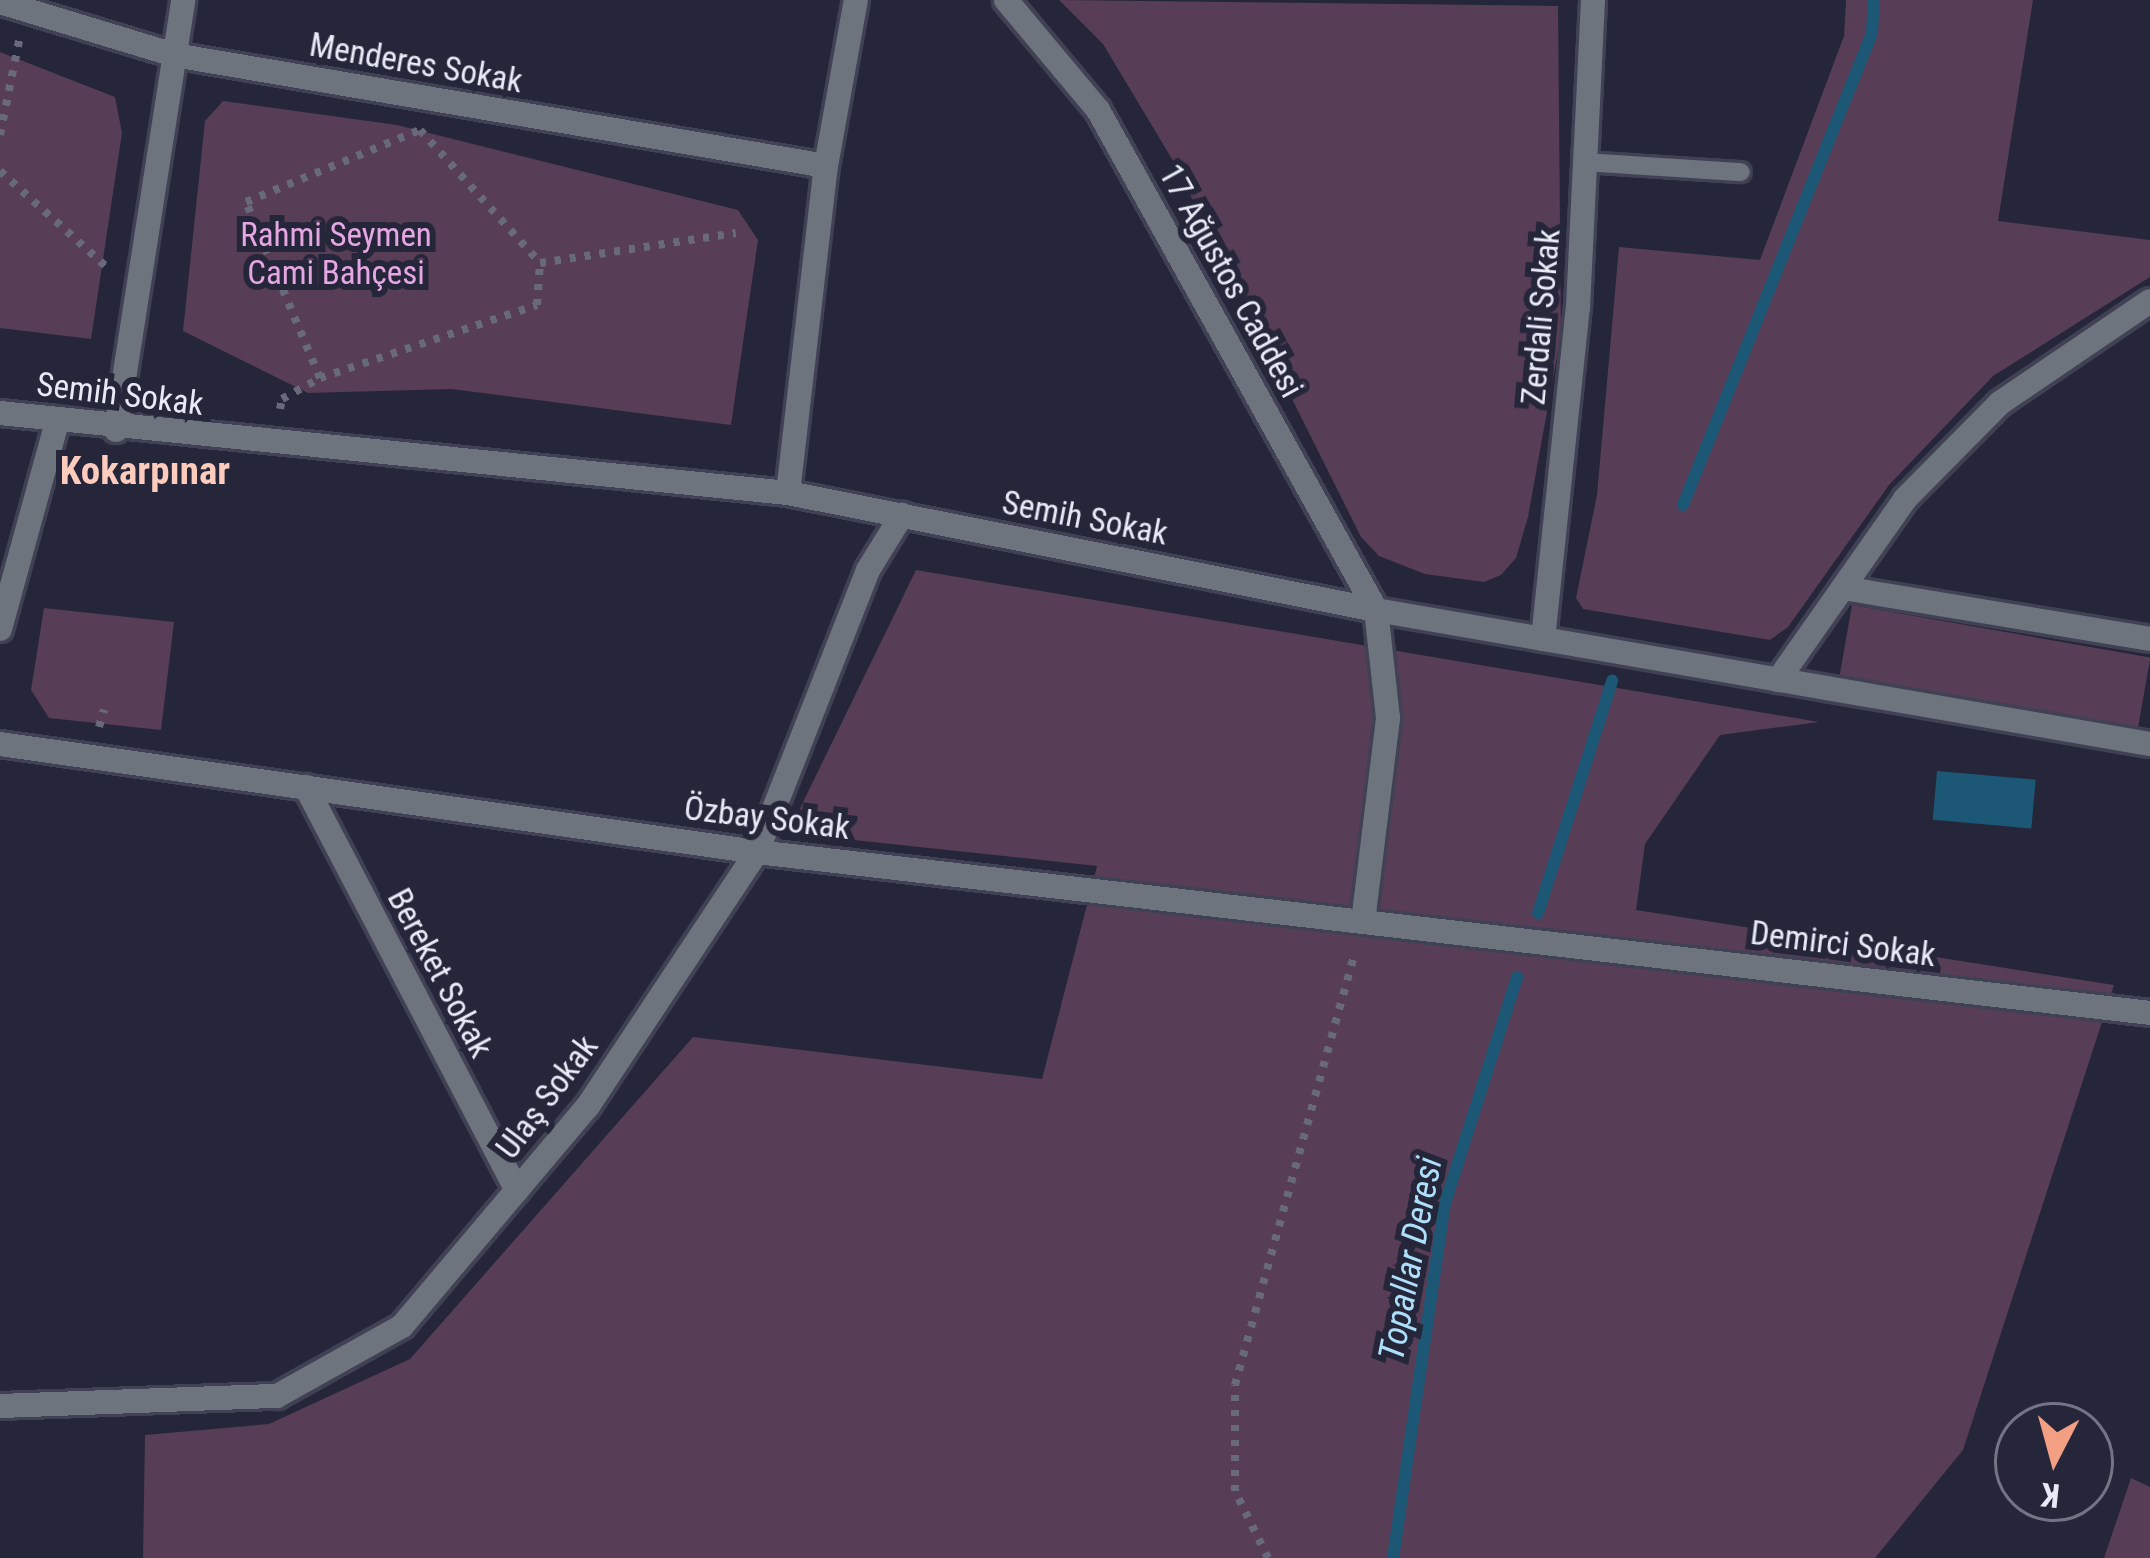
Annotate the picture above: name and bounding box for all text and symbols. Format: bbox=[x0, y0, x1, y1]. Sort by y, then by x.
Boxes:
street label: Menderes Sokak bbox=[307, 25, 525, 101]
street label: 17 Ağustos Caddesi bbox=[1151, 158, 1311, 404]
park label: Rahmi Seymen Cami Bahçesi bbox=[240, 215, 432, 293]
street label: Zerdali Sokak bbox=[1514, 227, 1568, 407]
street label: Semih Sokak bbox=[34, 364, 206, 424]
district label: Kokarpınar bbox=[60, 448, 230, 494]
street label: Semih Sokak bbox=[999, 483, 1171, 553]
street label: Özbay Sokak bbox=[682, 788, 852, 848]
street label: Bereket Sokak bbox=[379, 882, 501, 1064]
street label: Demirci Sokak bbox=[1748, 913, 1938, 975]
street label: Ulaş Sokak bbox=[488, 1028, 606, 1166]
water label: Topallar Deresi bbox=[1370, 1154, 1452, 1364]
north arrow bbox=[1994, 1402, 2114, 1522]
text: K bbox=[2039, 1475, 2062, 1516]

